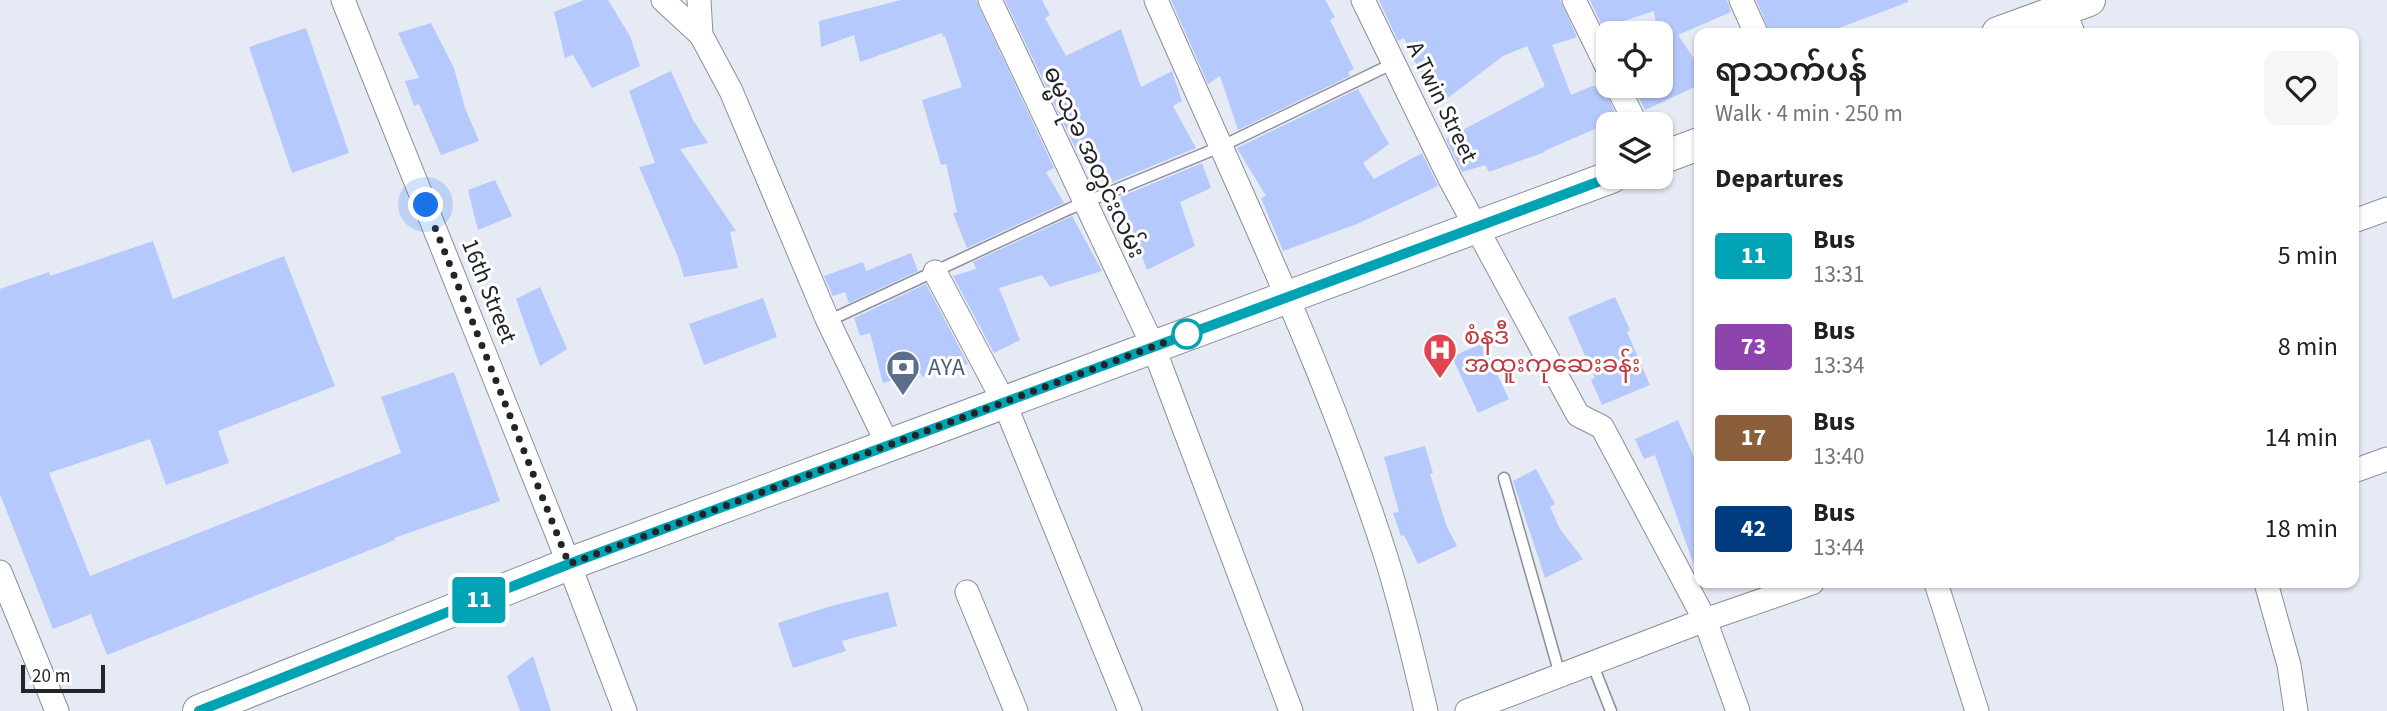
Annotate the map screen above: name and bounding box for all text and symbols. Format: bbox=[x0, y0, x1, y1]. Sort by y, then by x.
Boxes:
map controls bbox=[1596, 21, 1673, 189]
button: locate bbox=[1596, 21, 1673, 98]
street label: A Twin Street bbox=[1398, 35, 1486, 169]
text: ရာသက်ပန် bbox=[1715, 47, 1867, 94]
button: heart bbox=[2264, 51, 2338, 125]
street label: ဓမ္မသုခ အတွင်းလမ်း bbox=[1033, 60, 1154, 265]
text: Walk · 4 min · 250 m bbox=[1715, 97, 1903, 130]
button: layers bbox=[1596, 112, 1673, 189]
text: Departures bbox=[1715, 160, 1843, 197]
your location bbox=[408, 187, 443, 222]
text: Bus bbox=[1813, 221, 1855, 258]
street label: 16th Street bbox=[452, 233, 526, 349]
text: 5 min bbox=[2278, 237, 2338, 274]
text: 11 bbox=[1741, 238, 1766, 273]
text: 13:31 bbox=[1813, 258, 1864, 291]
text: Bus bbox=[1813, 312, 1855, 349]
unlabelled marker bbox=[1172, 319, 1202, 349]
place label: စံနဒီ အထူးကုဆေးခန်း bbox=[1464, 319, 1640, 383]
text: 8 min bbox=[2278, 328, 2338, 365]
text: 73 bbox=[1741, 329, 1766, 364]
hospital icon: စံနဒီ အထူးကုဆေးခန်း bbox=[1421, 331, 1459, 380]
bank icon: AYA bbox=[884, 348, 922, 397]
text: 13:34 bbox=[1813, 349, 1864, 382]
place label: AYA bbox=[928, 350, 965, 385]
text: Bus bbox=[1813, 403, 1855, 440]
text: 14 min bbox=[2265, 419, 2338, 456]
text: 17 bbox=[1741, 420, 1766, 455]
text: 13:40 bbox=[1813, 440, 1864, 473]
text: Bus bbox=[1813, 494, 1855, 531]
text: 18 min bbox=[2265, 510, 2338, 547]
text: 42 bbox=[1741, 511, 1766, 546]
text: 13:44 bbox=[1813, 531, 1864, 564]
line badge: 11 bbox=[448, 577, 510, 623]
text: 11 bbox=[466, 582, 492, 617]
scale bar bbox=[21, 662, 105, 694]
text: 20 m bbox=[32, 663, 70, 690]

